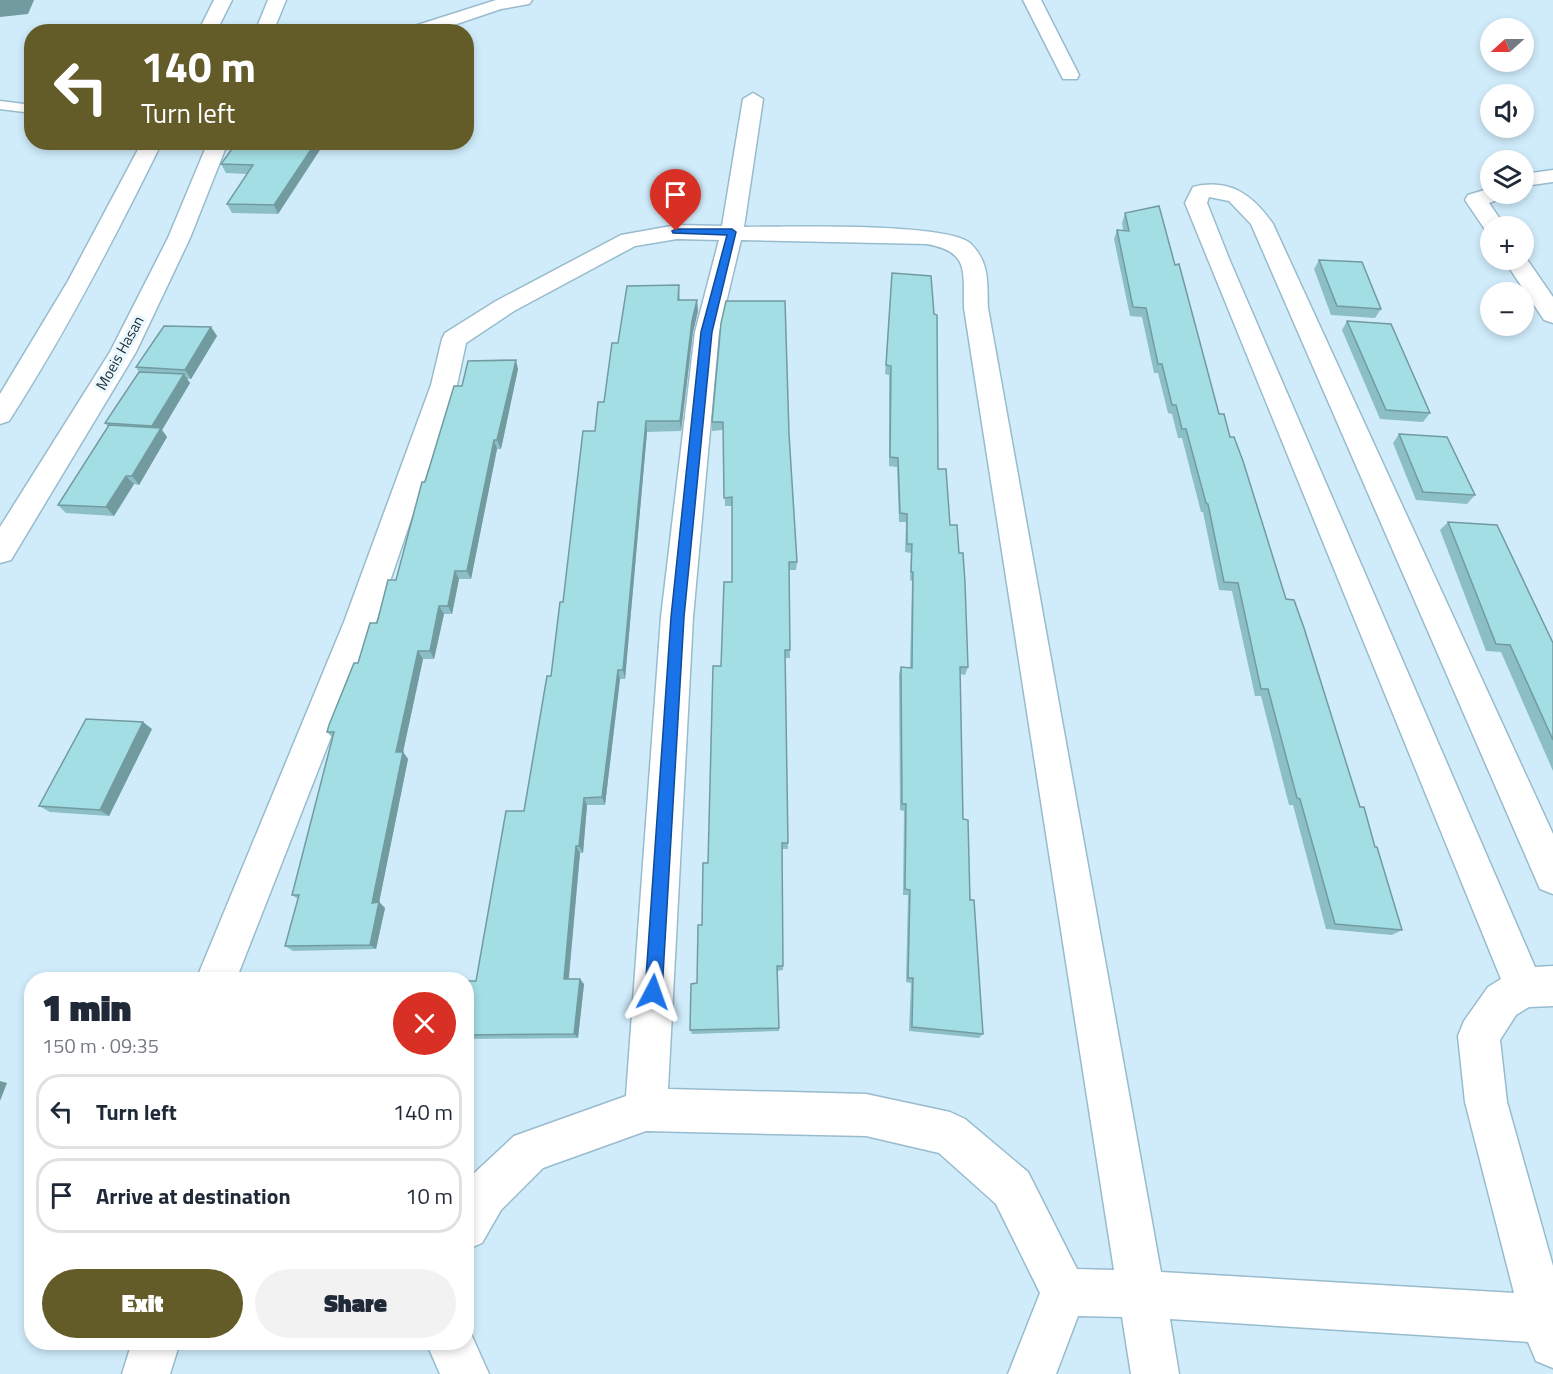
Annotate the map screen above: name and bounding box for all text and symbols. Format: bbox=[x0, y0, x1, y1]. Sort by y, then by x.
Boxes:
north arrow bbox=[1480, 18, 1534, 72]
map controls bbox=[1480, 18, 1534, 336]
text: 140 m bbox=[141, 34, 256, 98]
icon: left bbox=[42, 48, 120, 126]
button: sound bbox=[1480, 84, 1534, 138]
text: Turn left bbox=[141, 92, 235, 133]
button: layers bbox=[1480, 150, 1534, 204]
pin bbox=[650, 169, 701, 231]
icon: arrive bbox=[659, 178, 692, 211]
button: + bbox=[1480, 216, 1534, 270]
button: − bbox=[1480, 282, 1534, 336]
street label: Moeis Hasan bbox=[90, 311, 149, 394]
position arrow bbox=[621, 960, 685, 1024]
text: 1 min bbox=[42, 980, 131, 1035]
button: close bbox=[393, 992, 456, 1055]
text: 150 m · 09:35 bbox=[42, 1030, 159, 1061]
icon: left bbox=[45, 1095, 78, 1128]
text: Turn left bbox=[96, 1095, 177, 1129]
text: 140 m bbox=[393, 1095, 453, 1129]
icon: arrive bbox=[45, 1179, 78, 1212]
text: Arrive at destination bbox=[96, 1179, 291, 1213]
text: 10 m bbox=[405, 1179, 453, 1213]
button: Exit bbox=[42, 1269, 243, 1338]
button: Share bbox=[255, 1269, 456, 1338]

